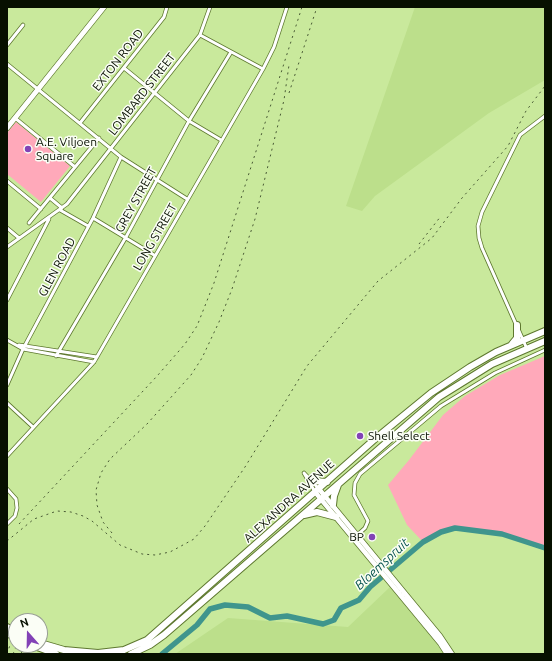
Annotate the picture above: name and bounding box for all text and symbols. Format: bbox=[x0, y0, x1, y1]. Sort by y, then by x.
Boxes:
street label: EXTON ROAD bbox=[89, 26, 147, 94]
street label: LOMBARD STREET bbox=[106, 50, 178, 138]
place label: A.E. Viljoen Square bbox=[36, 135, 97, 163]
marker: A.E. Viljoen Square bbox=[23, 144, 33, 154]
street label: GREY STREET bbox=[112, 165, 160, 235]
street label: LONG STREET bbox=[130, 201, 180, 273]
street label: GLEN ROAD bbox=[35, 235, 79, 299]
place label: Shell Select bbox=[368, 429, 430, 443]
marker: Shell Select bbox=[355, 431, 365, 441]
street label: ALEXANDRA AVENUE bbox=[241, 457, 337, 545]
place label: BP bbox=[349, 530, 364, 544]
marker: BP bbox=[367, 532, 377, 542]
water label: Bloemspruit bbox=[352, 535, 412, 593]
north arrow bbox=[8, 613, 48, 653]
text: N bbox=[18, 616, 30, 630]

